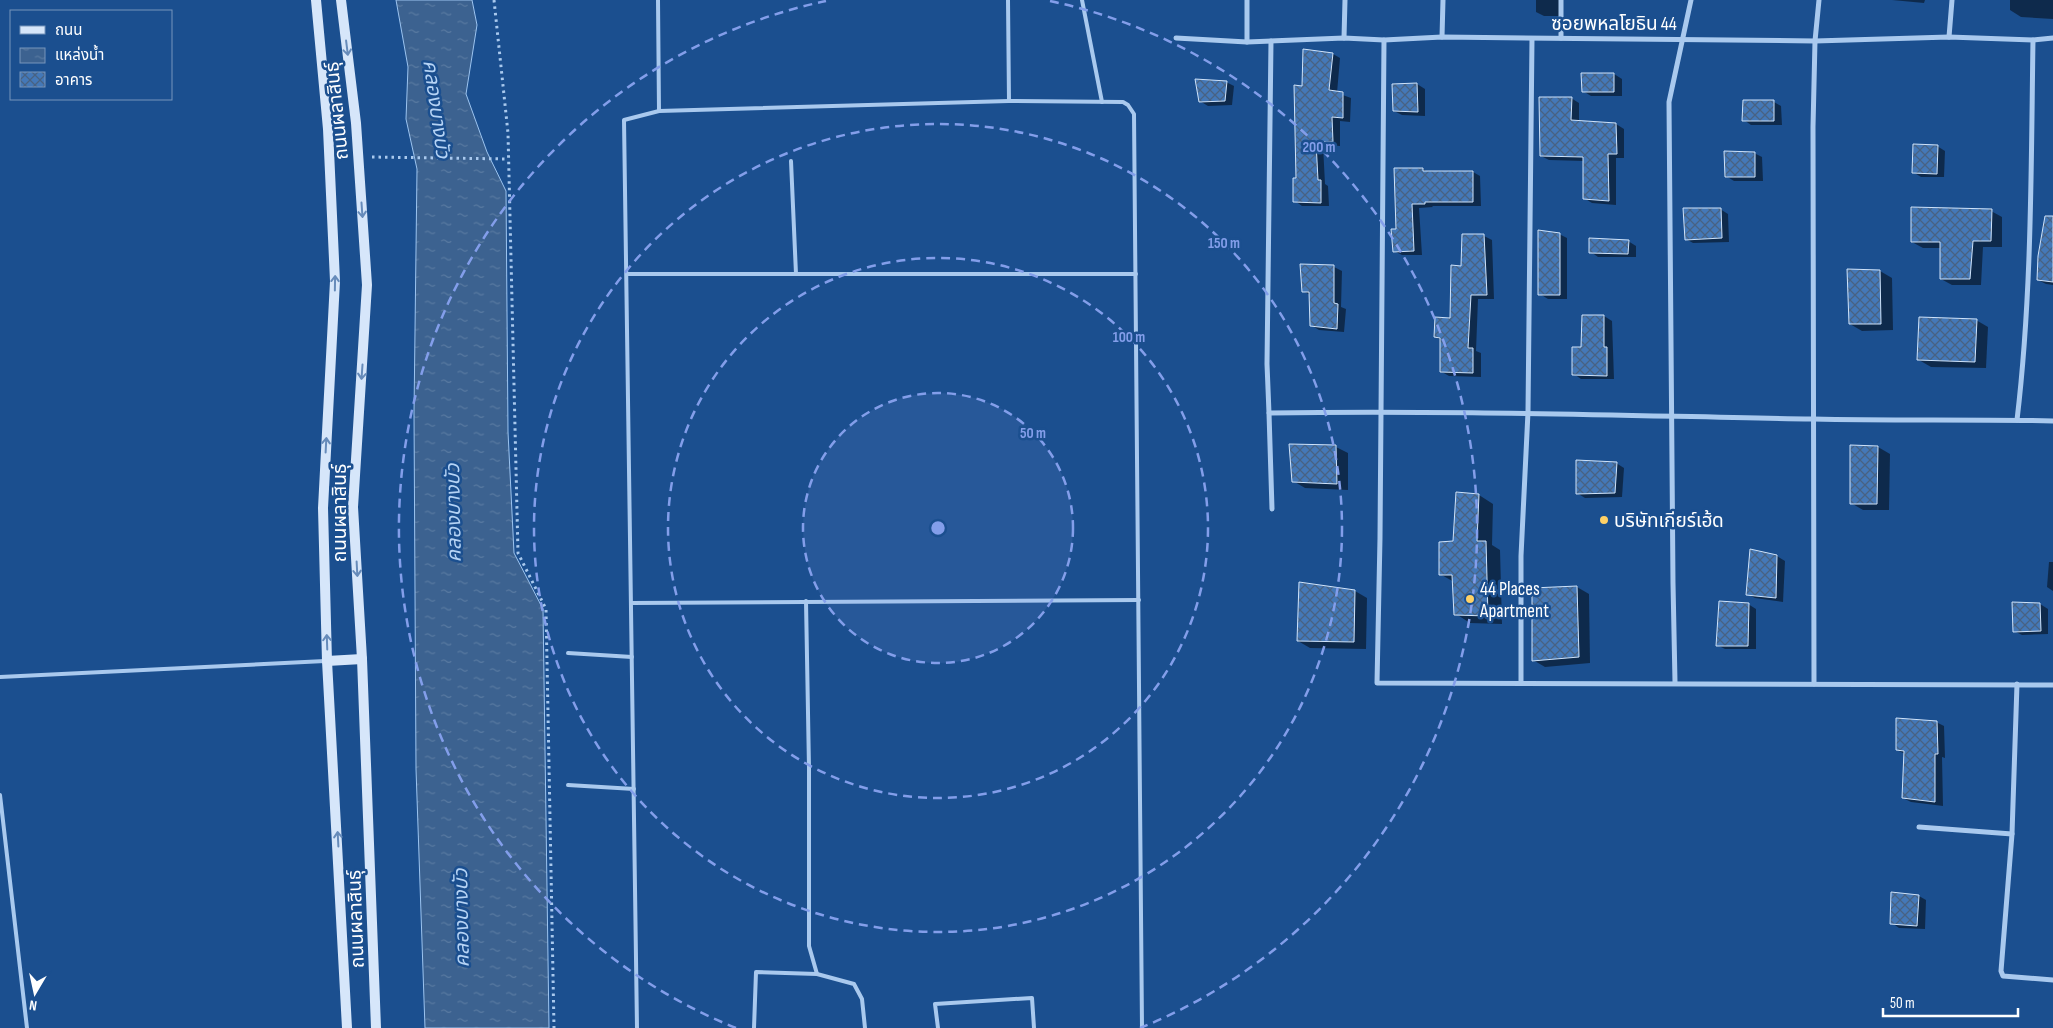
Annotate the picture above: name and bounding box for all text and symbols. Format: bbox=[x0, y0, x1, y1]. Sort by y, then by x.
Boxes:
legend bbox=[10, 10, 172, 100]
street label: ซอยพหลโยธิน 44 bbox=[1551, 13, 1677, 36]
text: ถนน bbox=[55, 21, 82, 40]
one-way arrow bbox=[342, 40, 352, 56]
text: แหล่งน้ำ bbox=[55, 44, 104, 65]
water label: คลองบางบัว bbox=[417, 59, 455, 161]
street label: ถนนผลาสินธุ์ bbox=[321, 60, 354, 161]
text: อาคาร bbox=[55, 71, 92, 90]
text: 200 m bbox=[1302, 138, 1336, 157]
one-way arrow bbox=[357, 202, 367, 218]
text: 150 m bbox=[1208, 234, 1240, 253]
one-way arrow bbox=[330, 275, 340, 291]
text: 100 m bbox=[1113, 328, 1145, 347]
one-way arrow bbox=[357, 364, 366, 380]
text: 50 m bbox=[1020, 424, 1046, 443]
one-way arrow bbox=[322, 437, 331, 453]
water label: คลองบางบัว bbox=[441, 462, 467, 563]
street label: ถนนผลาสินธุ์ bbox=[329, 463, 352, 562]
place label: บริษัทเกียร์เฮ้ด bbox=[1614, 509, 1724, 533]
marker: บริษัทเกียร์เฮ้ด bbox=[1598, 514, 1610, 526]
centre of rings bbox=[929, 519, 947, 537]
one-way arrow bbox=[352, 561, 361, 577]
place label: 44 Places Apartment bbox=[1479, 578, 1549, 623]
marker: 44 Places Apartment bbox=[1464, 593, 1476, 605]
one-way arrow bbox=[322, 635, 332, 651]
one-way arrow bbox=[333, 832, 342, 848]
water label: คลองบางบัว bbox=[449, 867, 475, 968]
street label: ถนนผลาสินธุ์ bbox=[343, 869, 370, 969]
north arrow bbox=[10, 968, 60, 1018]
scale bar bbox=[1883, 986, 2018, 1018]
text: 50 m bbox=[1890, 994, 1915, 1013]
text: N bbox=[28, 996, 38, 1014]

